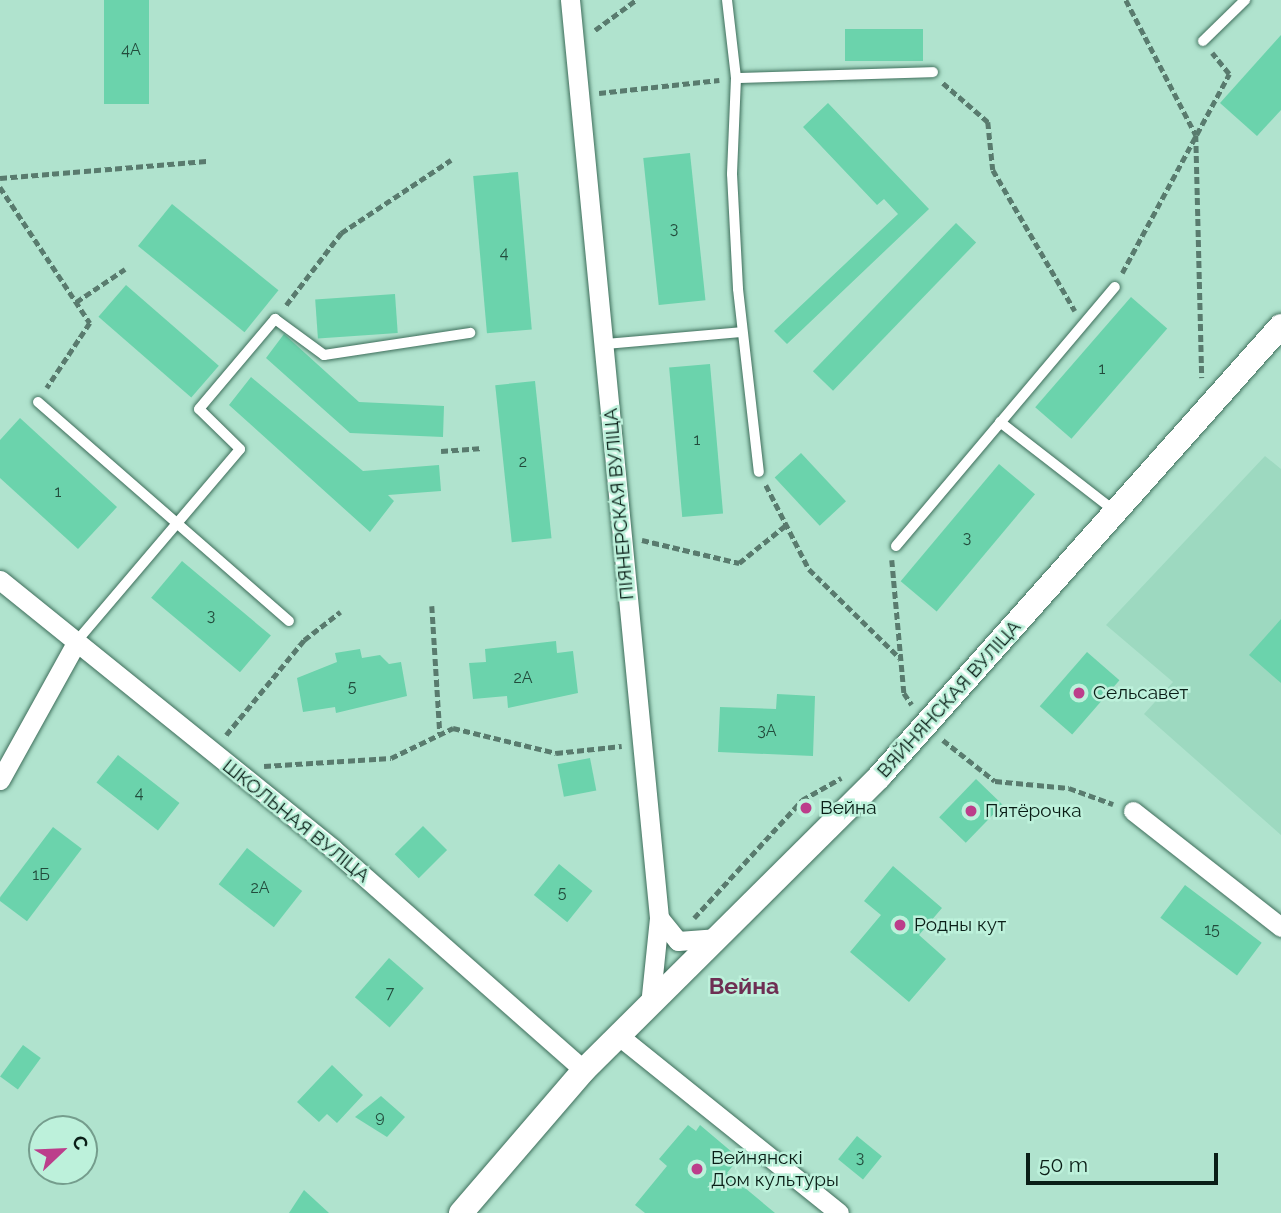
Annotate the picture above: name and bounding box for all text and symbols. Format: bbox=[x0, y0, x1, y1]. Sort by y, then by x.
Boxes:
house number: 4А bbox=[121, 40, 141, 60]
house number: 3 bbox=[670, 219, 678, 239]
house number: 4 bbox=[500, 243, 508, 263]
house number: 1 bbox=[1099, 359, 1105, 379]
street label: ПІЯНЕРСКАЯ ВУЛІЦА bbox=[599, 407, 639, 601]
house number: 1 bbox=[694, 430, 700, 450]
house number: 2 bbox=[519, 452, 527, 472]
house number: 1 bbox=[55, 482, 61, 502]
house number: 3 bbox=[963, 528, 971, 548]
house number: 3 bbox=[207, 606, 215, 626]
street label: ВЯЙНЯНСКАЯ ВУЛІЦА bbox=[872, 616, 1026, 782]
house number: 2А bbox=[513, 668, 533, 688]
house number: 5 bbox=[348, 677, 356, 697]
place label: Сельсавет bbox=[1093, 682, 1188, 704]
marker: Сельсавет bbox=[1071, 685, 1087, 701]
house number: 3А bbox=[757, 721, 777, 741]
street label: ШКОЛЬНАЯ ВУЛІЦА bbox=[218, 755, 374, 887]
house number: 4 bbox=[135, 783, 143, 803]
place label: Вейна bbox=[820, 797, 877, 819]
marker: Вейна bbox=[798, 800, 814, 816]
place label: Пятёрочка bbox=[985, 800, 1082, 822]
marker: Пятёрочка bbox=[963, 803, 979, 819]
house number: 1Б bbox=[32, 865, 50, 885]
house number: 2А bbox=[250, 878, 270, 898]
house number: 5 bbox=[558, 883, 566, 903]
place label: Родны кут bbox=[914, 914, 1006, 936]
marker: Родны кут bbox=[892, 917, 908, 933]
house number: 15 bbox=[1204, 920, 1220, 940]
district label: Вейна bbox=[709, 972, 779, 1000]
house number: 7 bbox=[386, 983, 394, 1003]
house number: 9 bbox=[375, 1107, 385, 1127]
north arrow bbox=[28, 1115, 98, 1185]
text: С bbox=[68, 1132, 93, 1153]
scale bar bbox=[1029, 1140, 1222, 1184]
place label: Вейнянскі Дом культуры bbox=[711, 1147, 839, 1191]
house number: 3 bbox=[856, 1148, 864, 1168]
text: 50 m bbox=[1039, 1152, 1088, 1177]
marker: Вейнянскі Дом культуры bbox=[689, 1161, 705, 1177]

